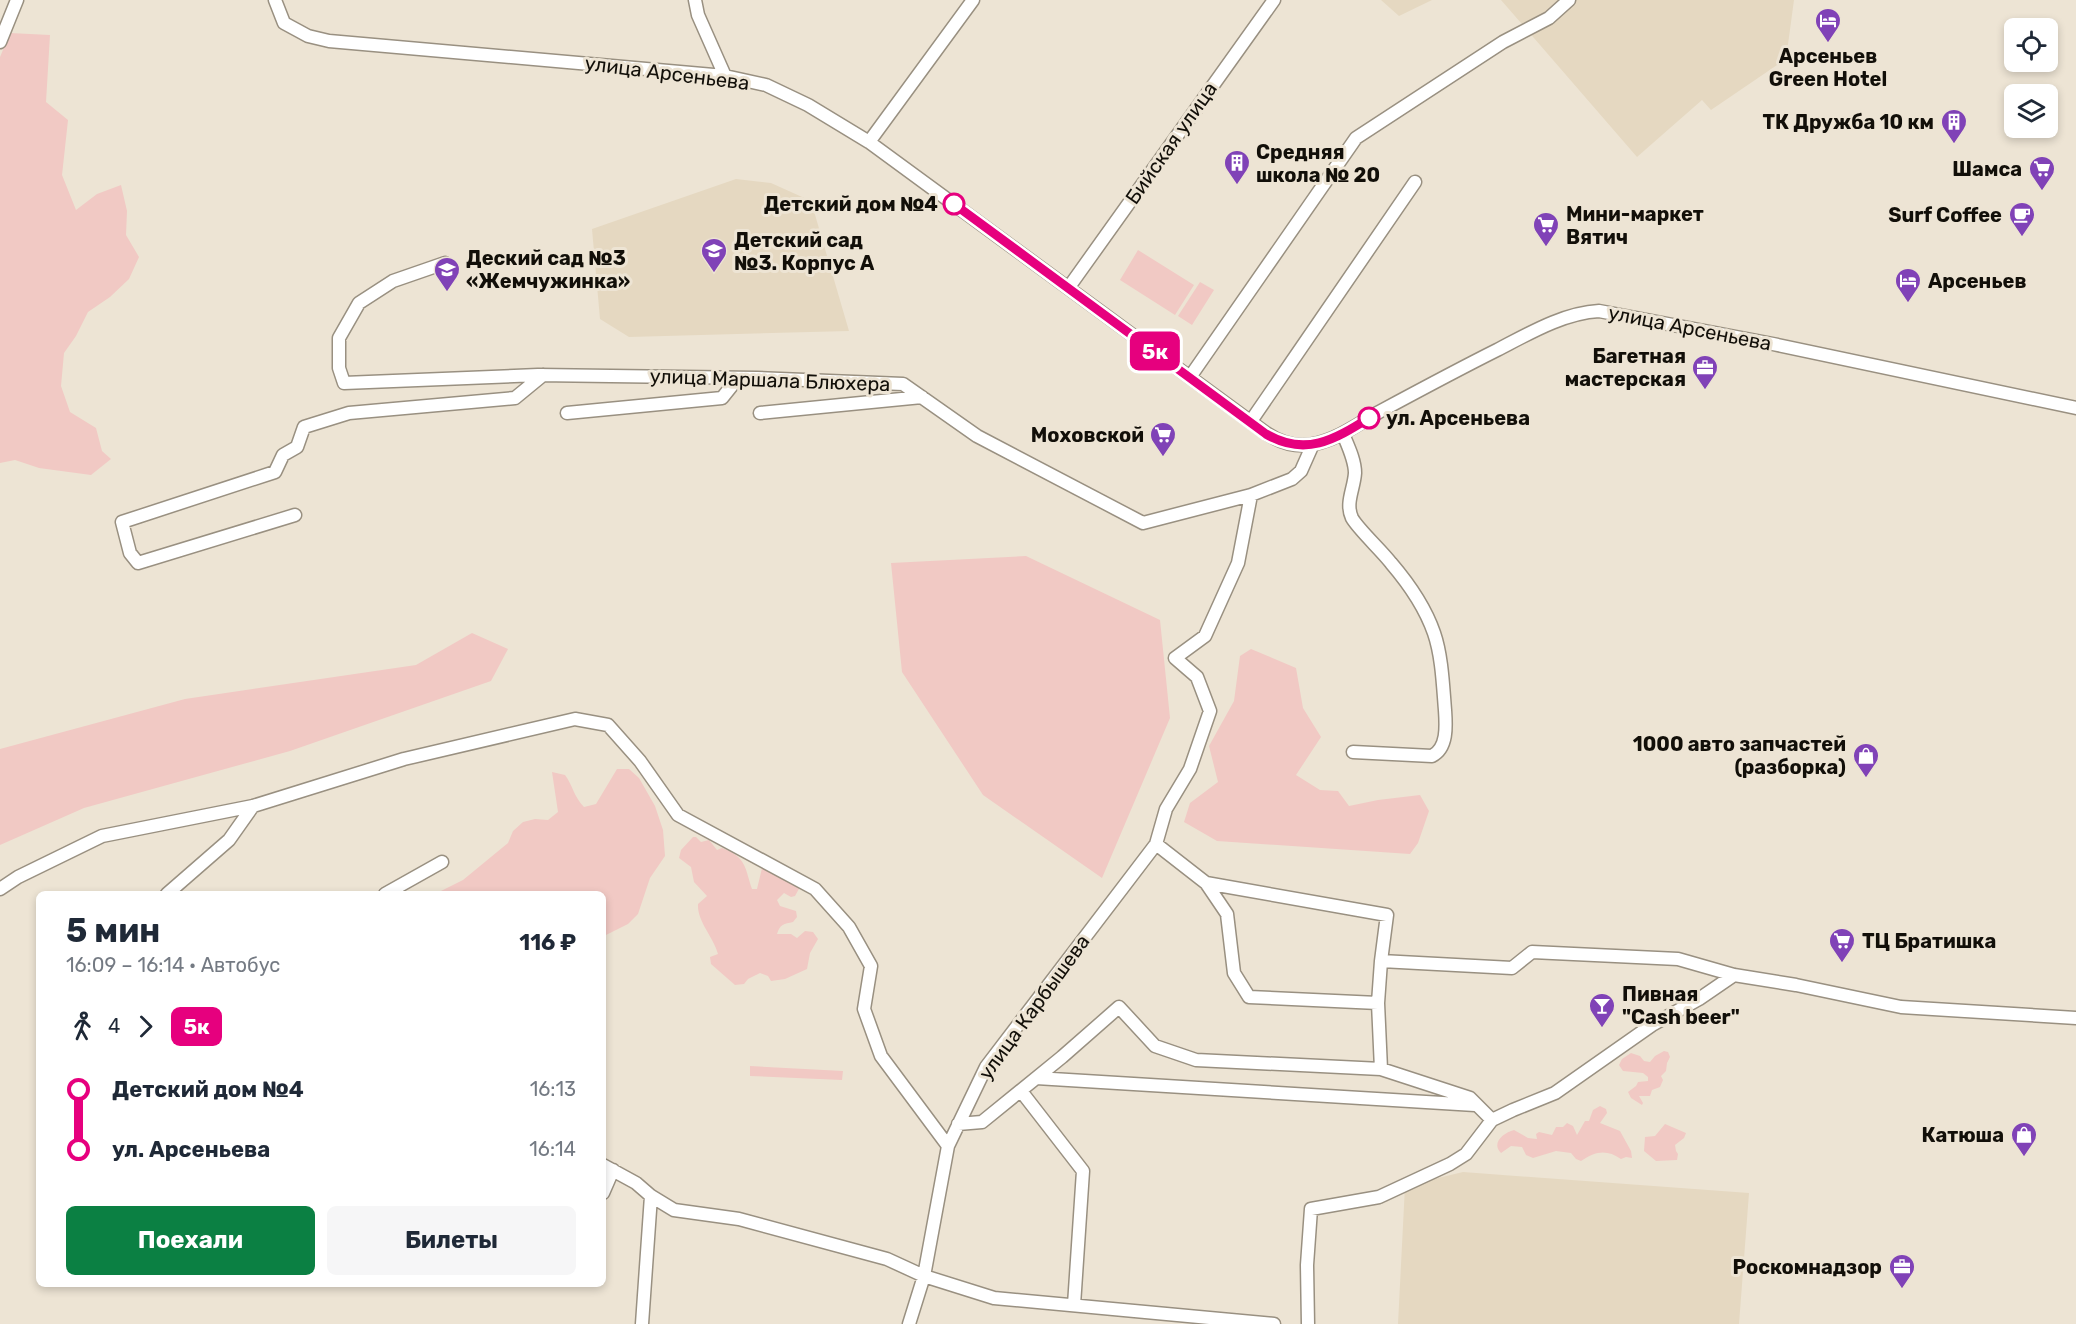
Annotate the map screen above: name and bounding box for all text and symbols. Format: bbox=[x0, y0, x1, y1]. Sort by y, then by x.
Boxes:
hotel icon: Арсеньев Green Hotel bbox=[1813, 6, 1843, 44]
map controls bbox=[2004, 18, 2058, 138]
button: locate bbox=[2004, 18, 2058, 72]
place label: Арсеньев Green Hotel bbox=[1769, 44, 1887, 91]
street label: улица Арсеньева bbox=[583, 51, 751, 95]
street label: Бийская улица bbox=[1120, 77, 1222, 209]
button: layers bbox=[2004, 84, 2058, 138]
building icon: ТК Дружба 10 км bbox=[1939, 107, 1969, 145]
place label: ТК Дружба 10 км bbox=[1762, 110, 1934, 134]
place label: Средняя школа № 20 bbox=[1256, 140, 1380, 187]
building icon: Средняя школа № 20 bbox=[1222, 148, 1252, 186]
supermarket icon: Шамса bbox=[2027, 154, 2057, 192]
place label: Шамса bbox=[1952, 157, 2022, 181]
place label: Детский дом №4 bbox=[764, 192, 938, 216]
marker: Детский дом №4 bbox=[943, 193, 965, 215]
cafe icon: Surf Coffee bbox=[2007, 200, 2037, 238]
place label: Мини-маркет Вятич bbox=[1566, 202, 1704, 249]
place label: Surf Coffee bbox=[1888, 203, 2002, 227]
supermarket icon: Мини-маркет Вятич bbox=[1531, 210, 1561, 248]
place label: Детский сад №3. Корпус А bbox=[734, 228, 875, 275]
school or university icon: Детский сад №3. Корпус А bbox=[699, 236, 729, 274]
place label: Деский сад №3 «Жемчужинка» bbox=[466, 246, 630, 293]
school or university icon: Деский сад №3 «Жемчужинка» bbox=[432, 255, 462, 293]
hotel icon: Арсеньев bbox=[1893, 266, 1923, 304]
place label: Арсеньев bbox=[1928, 269, 2027, 293]
street label: улица Арсеньева bbox=[1606, 300, 1774, 356]
line badge: 5к bbox=[1128, 332, 1182, 370]
text: 5к bbox=[1142, 339, 1168, 364]
place label: Багетная мастерская bbox=[1565, 344, 1686, 391]
office icon: Багетная мастерская bbox=[1690, 353, 1720, 391]
street label: улица Маршала Блюхера bbox=[649, 364, 891, 396]
place label: ул. Арсеньева bbox=[1386, 406, 1530, 430]
marker: ул. Арсеньева bbox=[1358, 407, 1380, 429]
supermarket icon: Моховской bbox=[1148, 420, 1178, 458]
place label: Моховской bbox=[1031, 423, 1144, 447]
place label: 1000 авто запчастей (разборка) bbox=[1633, 732, 1846, 779]
shop icon: 1000 авто запчастей (разборка) bbox=[1851, 741, 1881, 779]
text: 5 мин bbox=[66, 911, 160, 950]
supermarket icon: ТЦ Братишка bbox=[1827, 926, 1857, 964]
text: 116 ₽ bbox=[519, 929, 576, 956]
place label: ТЦ Братишка bbox=[1862, 929, 1996, 953]
street label: улица Карбышева bbox=[973, 930, 1095, 1084]
text: 16:09 – 16:14 · Автобус bbox=[66, 953, 280, 977]
place label: Пивная "Cash beer" bbox=[1622, 982, 1740, 1029]
bar icon: Пивная "Cash beer" bbox=[1587, 991, 1617, 1029]
icon: walk bbox=[66, 1010, 99, 1043]
icon: forward bbox=[129, 1010, 162, 1043]
text: 4 bbox=[108, 1014, 120, 1038]
text: 5к bbox=[183, 1014, 210, 1039]
text: Детский дом №4 bbox=[112, 1076, 304, 1103]
text: 16:13 bbox=[530, 1077, 576, 1101]
shop icon: Катюша bbox=[2009, 1120, 2039, 1158]
place label: Катюша bbox=[1921, 1123, 2004, 1147]
text: ул. Арсеньева bbox=[112, 1136, 270, 1163]
text: 16:14 bbox=[529, 1137, 576, 1161]
button: Поехали bbox=[66, 1206, 315, 1275]
button: Билеты bbox=[327, 1206, 576, 1275]
office icon: Роскомнадзор bbox=[1887, 1252, 1917, 1290]
place label: Роскомнадзор bbox=[1732, 1255, 1882, 1279]

